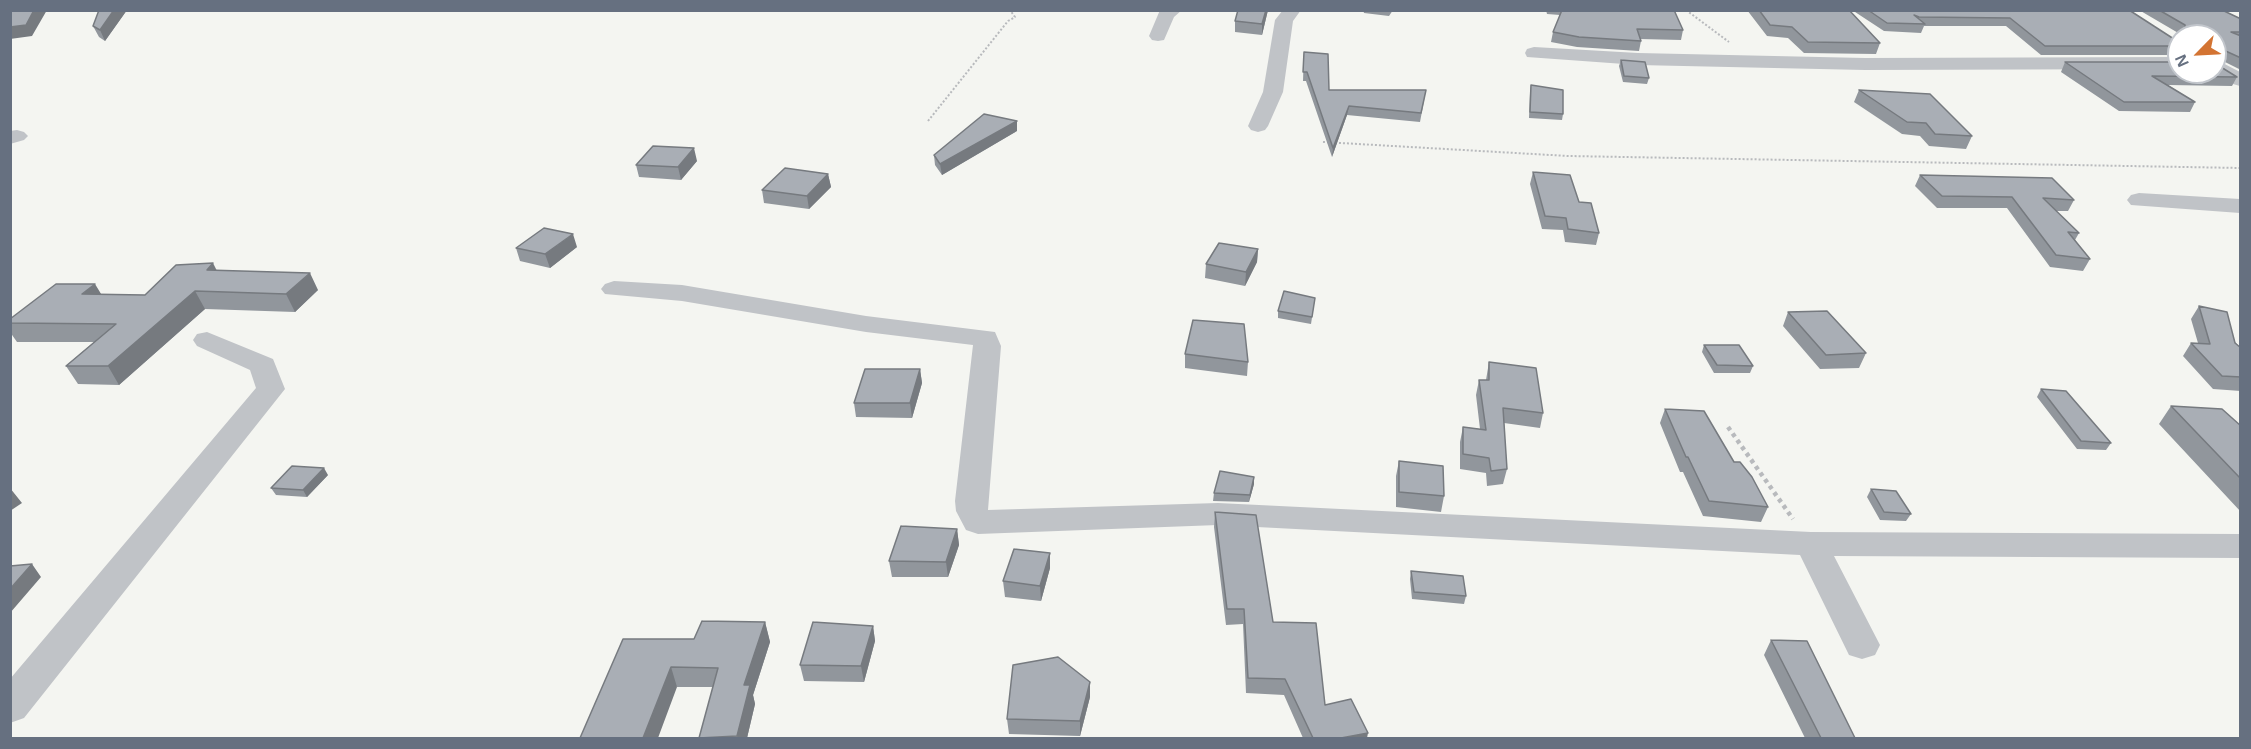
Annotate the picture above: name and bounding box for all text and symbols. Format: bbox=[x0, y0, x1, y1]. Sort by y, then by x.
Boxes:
north arrow bbox=[2167, 24, 2227, 84]
text: N bbox=[2172, 52, 2192, 69]

